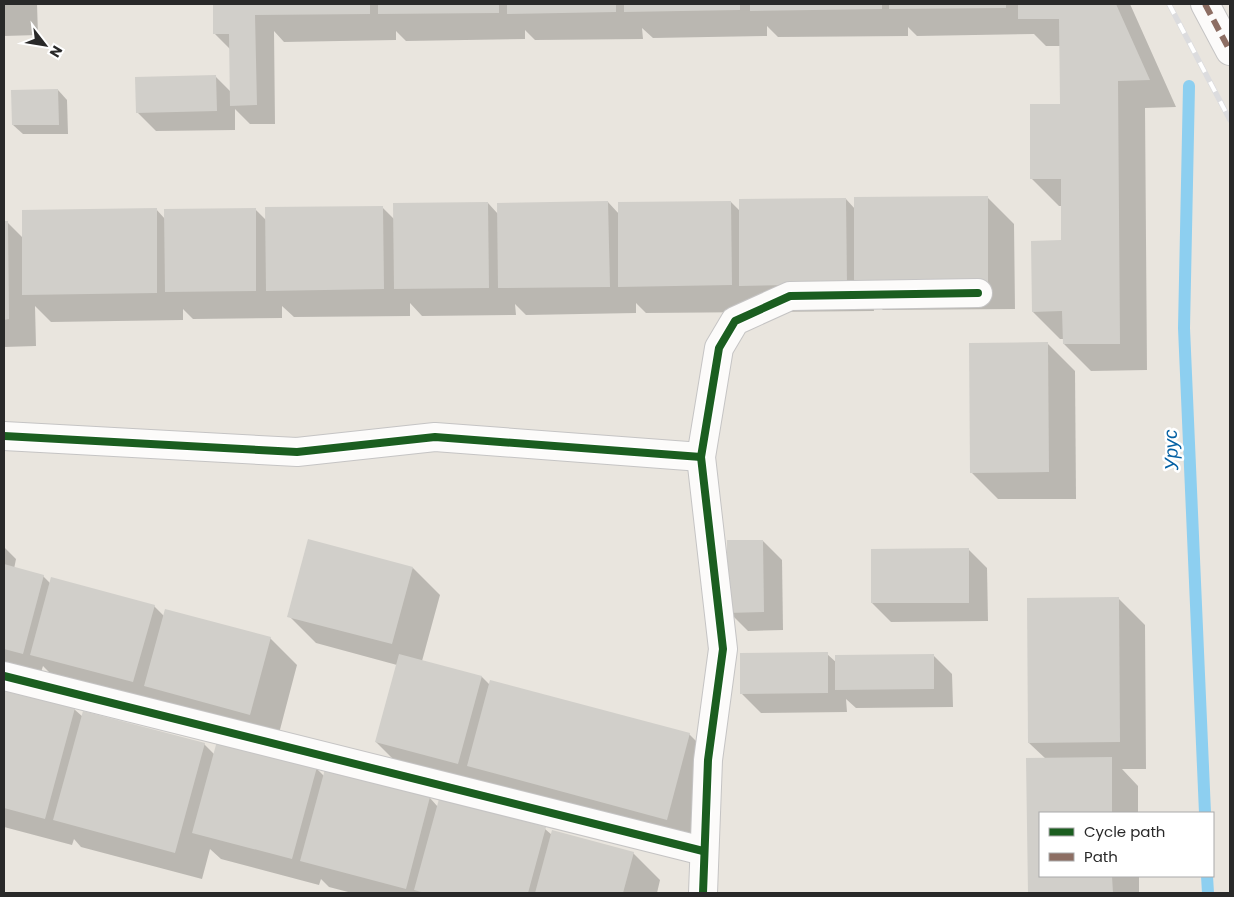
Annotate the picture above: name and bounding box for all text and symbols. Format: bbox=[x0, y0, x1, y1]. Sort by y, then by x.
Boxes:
north arrow bbox=[20, 20, 70, 70]
text: N bbox=[45, 42, 67, 61]
water label: Урус bbox=[1157, 429, 1185, 472]
legend bbox=[1039, 812, 1214, 877]
text: Cycle path bbox=[1084, 821, 1165, 842]
text: Path bbox=[1084, 846, 1118, 867]

